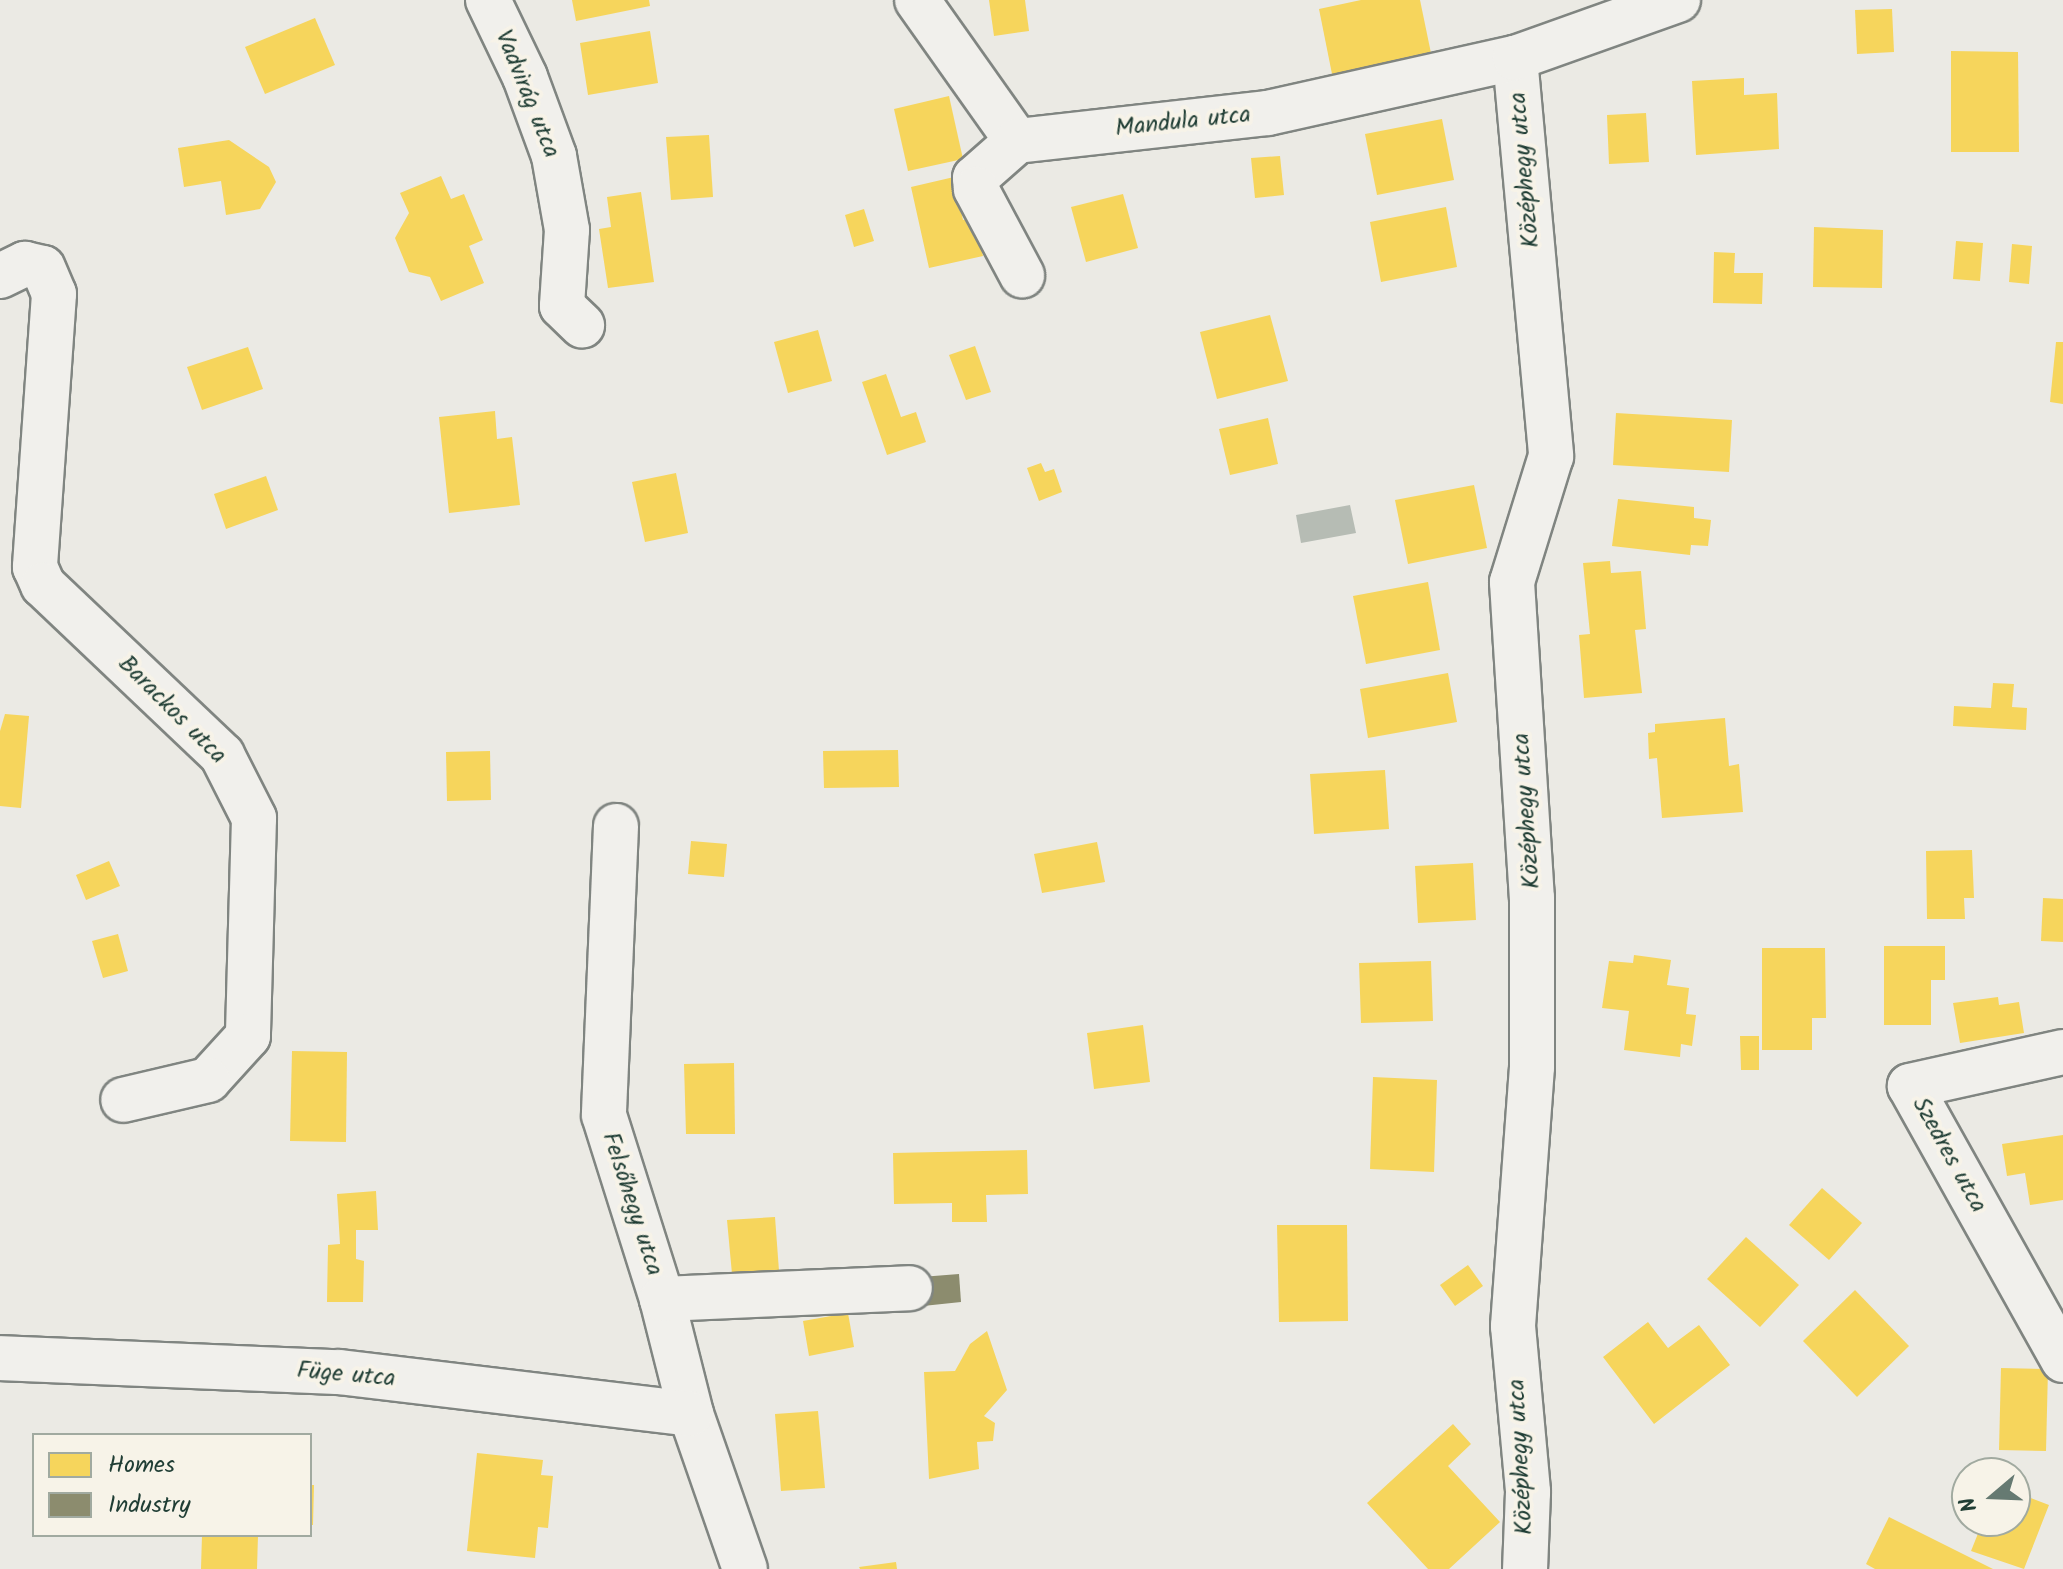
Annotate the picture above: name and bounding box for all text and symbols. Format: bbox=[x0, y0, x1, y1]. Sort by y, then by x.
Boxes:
street label: Vadvirág utca bbox=[488, 26, 566, 162]
street label: Középhegy utca bbox=[1504, 91, 1546, 249]
street label: Mandula utca bbox=[1114, 101, 1252, 143]
street label: Barackos utca bbox=[112, 650, 232, 770]
street label: Középhegy utca bbox=[1507, 732, 1547, 890]
street label: Szedres utca bbox=[1906, 1092, 1992, 1218]
street label: Felsőhegy utca bbox=[595, 1129, 669, 1279]
street label: Füge utca bbox=[296, 1356, 396, 1394]
street label: Középhegy utca bbox=[1503, 1378, 1539, 1536]
legend bbox=[32, 1433, 312, 1537]
text: Homes bbox=[108, 1446, 175, 1485]
north arrow bbox=[1951, 1457, 2031, 1537]
text: Industry bbox=[108, 1486, 190, 1525]
text: N bbox=[1951, 1492, 1989, 1517]

